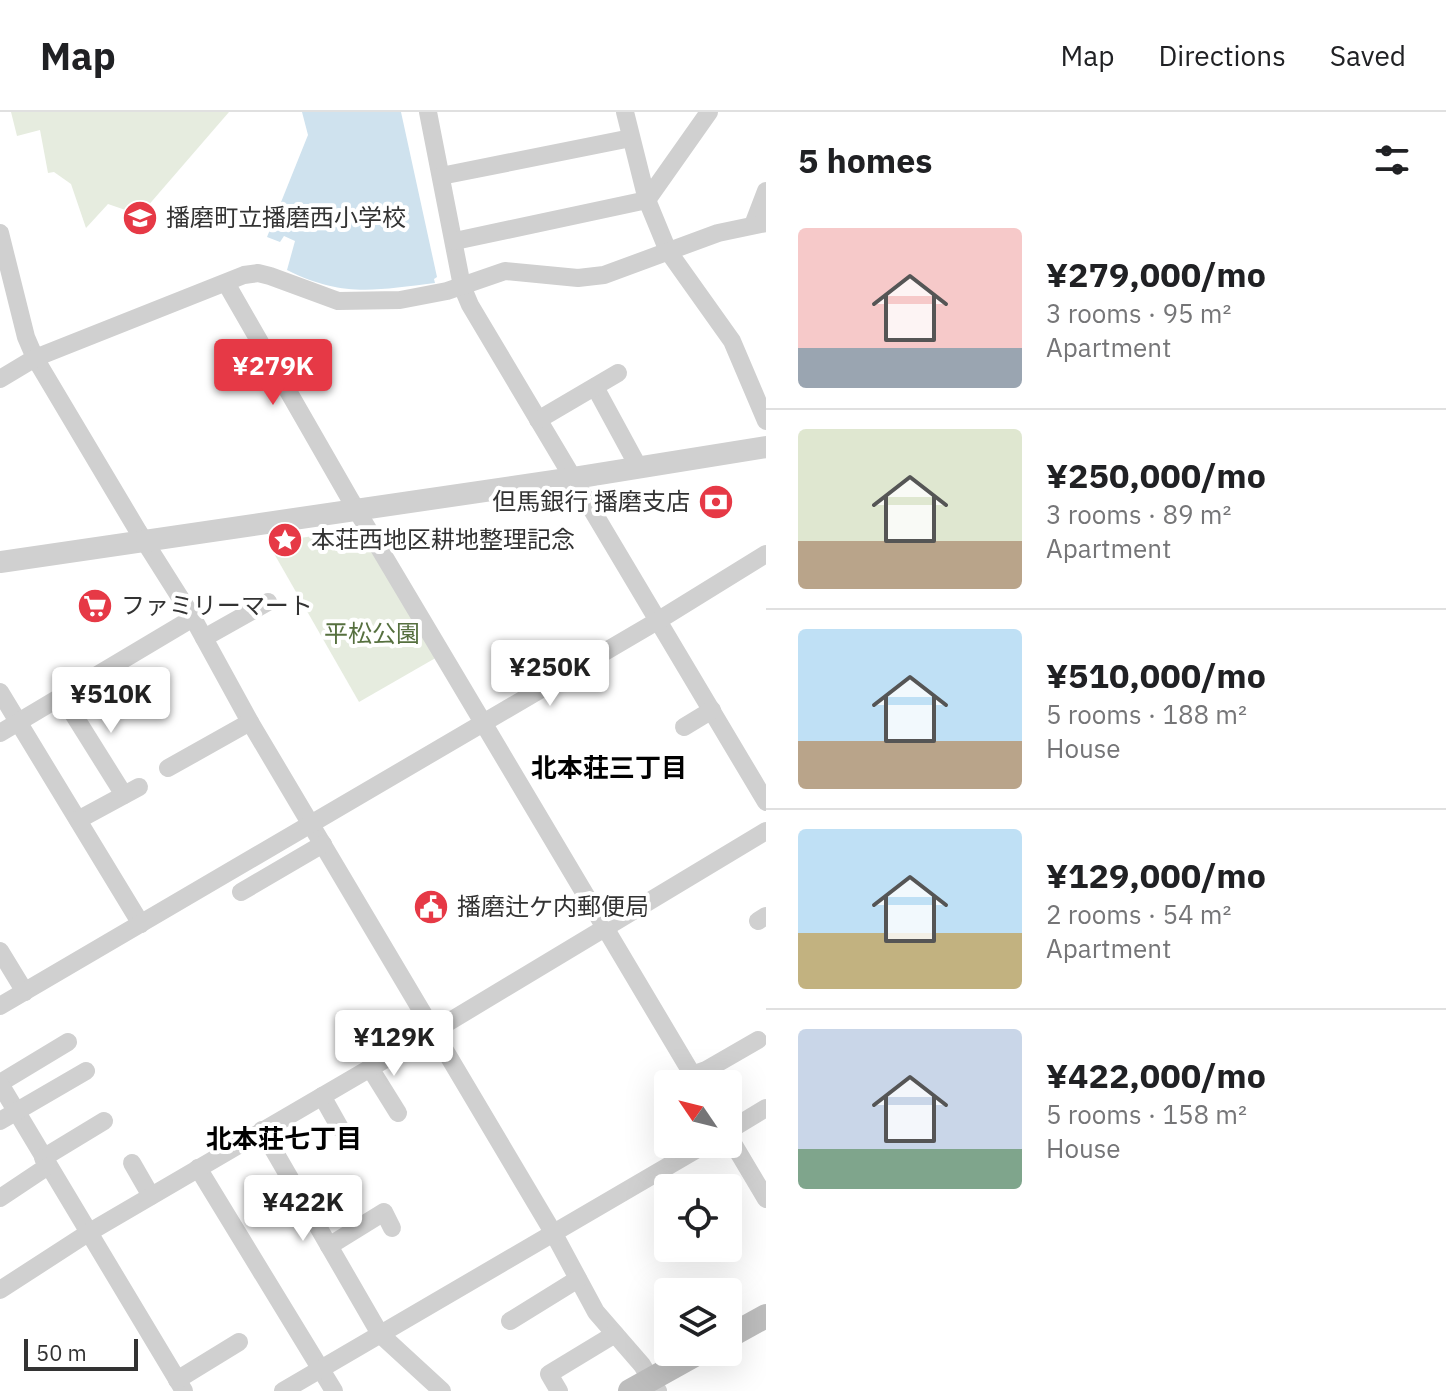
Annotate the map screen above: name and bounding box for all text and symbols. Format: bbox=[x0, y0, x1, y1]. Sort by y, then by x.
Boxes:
text: Map bbox=[40, 31, 116, 80]
text: Map bbox=[1060, 37, 1114, 74]
text: Directions bbox=[1158, 37, 1286, 74]
text: Saved bbox=[1330, 37, 1406, 74]
text: 5 homes bbox=[798, 138, 933, 182]
icon: filters bbox=[1370, 138, 1414, 182]
school or university icon: 播磨町立播磨西小学校 bbox=[121, 199, 159, 237]
place label: 播磨町立播磨西小学校 bbox=[166, 201, 406, 233]
text: ¥279,000/mo bbox=[1046, 252, 1266, 296]
icon: home bbox=[862, 260, 958, 356]
text: 3 rooms · 95 m² bbox=[1046, 296, 1231, 330]
text: Apartment bbox=[1046, 330, 1171, 364]
pin: ¥279K bbox=[217, 339, 329, 407]
text: ¥279K bbox=[232, 348, 314, 382]
text: ¥250,000/mo bbox=[1046, 453, 1266, 497]
icon: home bbox=[862, 461, 958, 557]
bank icon: 但馬銀行 播磨支店 bbox=[697, 483, 735, 521]
place label: 但馬銀行 播磨支店 bbox=[492, 485, 690, 517]
text: 3 rooms · 89 m² bbox=[1046, 497, 1231, 531]
place icon: 本荘西地区耕地整理記念 bbox=[266, 521, 304, 559]
place label: 本荘西地区耕地整理記念 bbox=[311, 523, 575, 555]
text: Apartment bbox=[1046, 531, 1171, 565]
supermarket icon: ファミリーマート bbox=[76, 587, 114, 625]
place label: ファミリーマート bbox=[121, 589, 313, 621]
park label: 平松公園 bbox=[324, 617, 420, 649]
pin: ¥250K bbox=[494, 640, 606, 708]
text: ¥250K bbox=[509, 649, 591, 683]
text: ¥510,000/mo bbox=[1046, 653, 1266, 697]
icon: home bbox=[862, 661, 958, 757]
pin: ¥510K bbox=[55, 667, 167, 735]
text: ¥510K bbox=[70, 676, 152, 710]
text: 5 rooms · 188 m² bbox=[1046, 697, 1247, 731]
text: House bbox=[1046, 731, 1121, 765]
district label: 北本荘三丁目 bbox=[531, 750, 687, 784]
text: ¥129,000/mo bbox=[1046, 853, 1266, 897]
icon: home bbox=[862, 861, 958, 957]
public building icon: 播磨辻ケ内郵便局 bbox=[412, 888, 450, 926]
place label: 播磨辻ケ内郵便局 bbox=[457, 890, 649, 922]
text: 2 rooms · 54 m² bbox=[1046, 897, 1231, 931]
text: Apartment bbox=[1046, 931, 1171, 965]
pin: ¥129K bbox=[338, 1010, 450, 1078]
text: ¥129K bbox=[353, 1019, 435, 1053]
text: ¥422,000/mo bbox=[1046, 1053, 1266, 1097]
icon: home bbox=[862, 1061, 958, 1157]
north arrow bbox=[654, 1070, 742, 1158]
map controls bbox=[654, 1070, 742, 1366]
text: 5 rooms · 158 m² bbox=[1046, 1097, 1247, 1131]
district label: 北本荘七丁目 bbox=[206, 1121, 362, 1155]
text: House bbox=[1046, 1131, 1121, 1165]
button: locate bbox=[654, 1174, 742, 1262]
pin: ¥422K bbox=[247, 1175, 359, 1243]
text: ¥422K bbox=[262, 1184, 344, 1218]
button: layers bbox=[654, 1278, 742, 1366]
scale bar bbox=[24, 1335, 138, 1371]
text: 50 m bbox=[36, 1338, 87, 1367]

